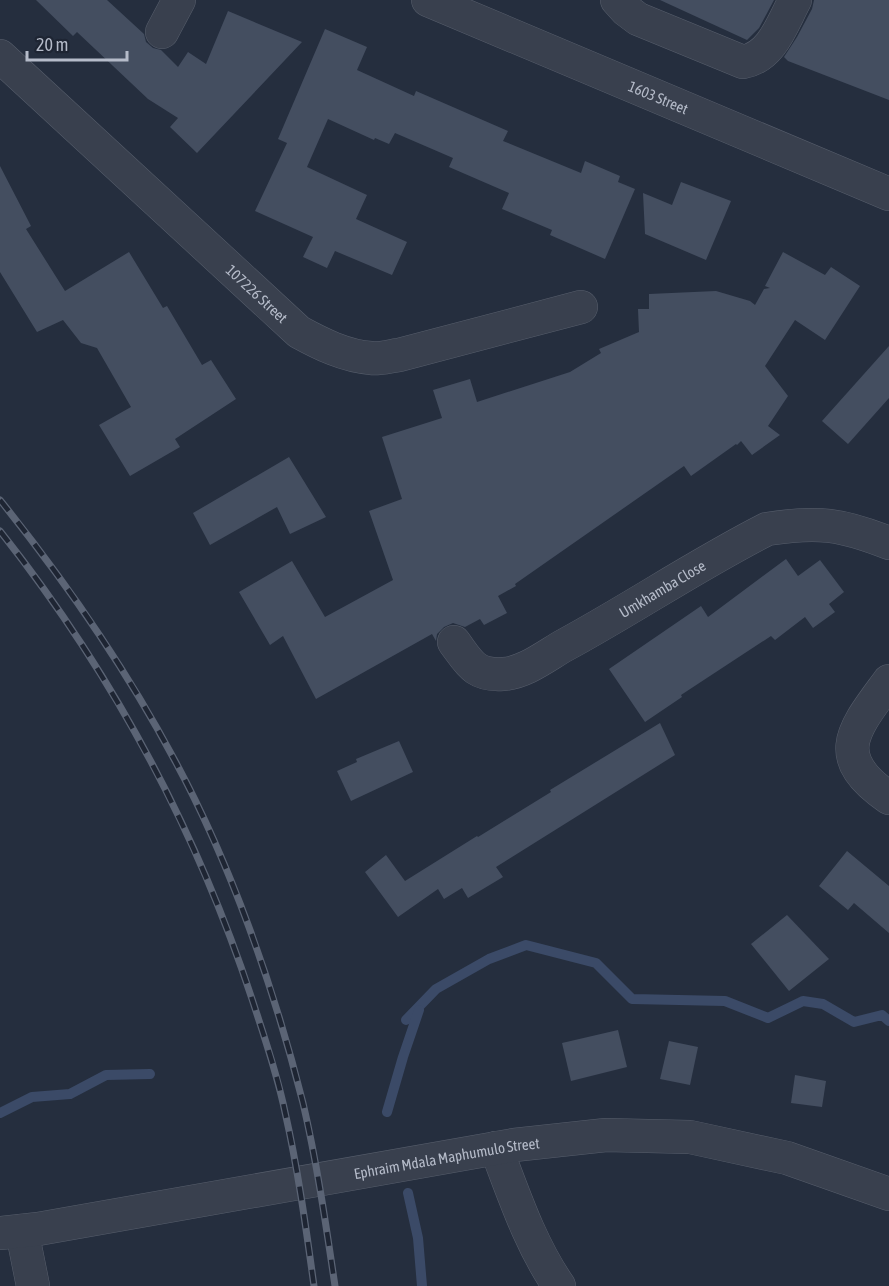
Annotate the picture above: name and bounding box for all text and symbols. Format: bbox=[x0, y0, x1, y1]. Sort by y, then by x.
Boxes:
scale bar bbox=[27, 24, 128, 62]
text: 20 m bbox=[36, 34, 68, 55]
street label: 1603 Street bbox=[626, 77, 691, 117]
street label: 107226 Street bbox=[223, 261, 291, 326]
street label: Umkhamba Close bbox=[616, 556, 708, 621]
street label: Ephraim Mdala Maphumulo Street bbox=[352, 1134, 540, 1182]

